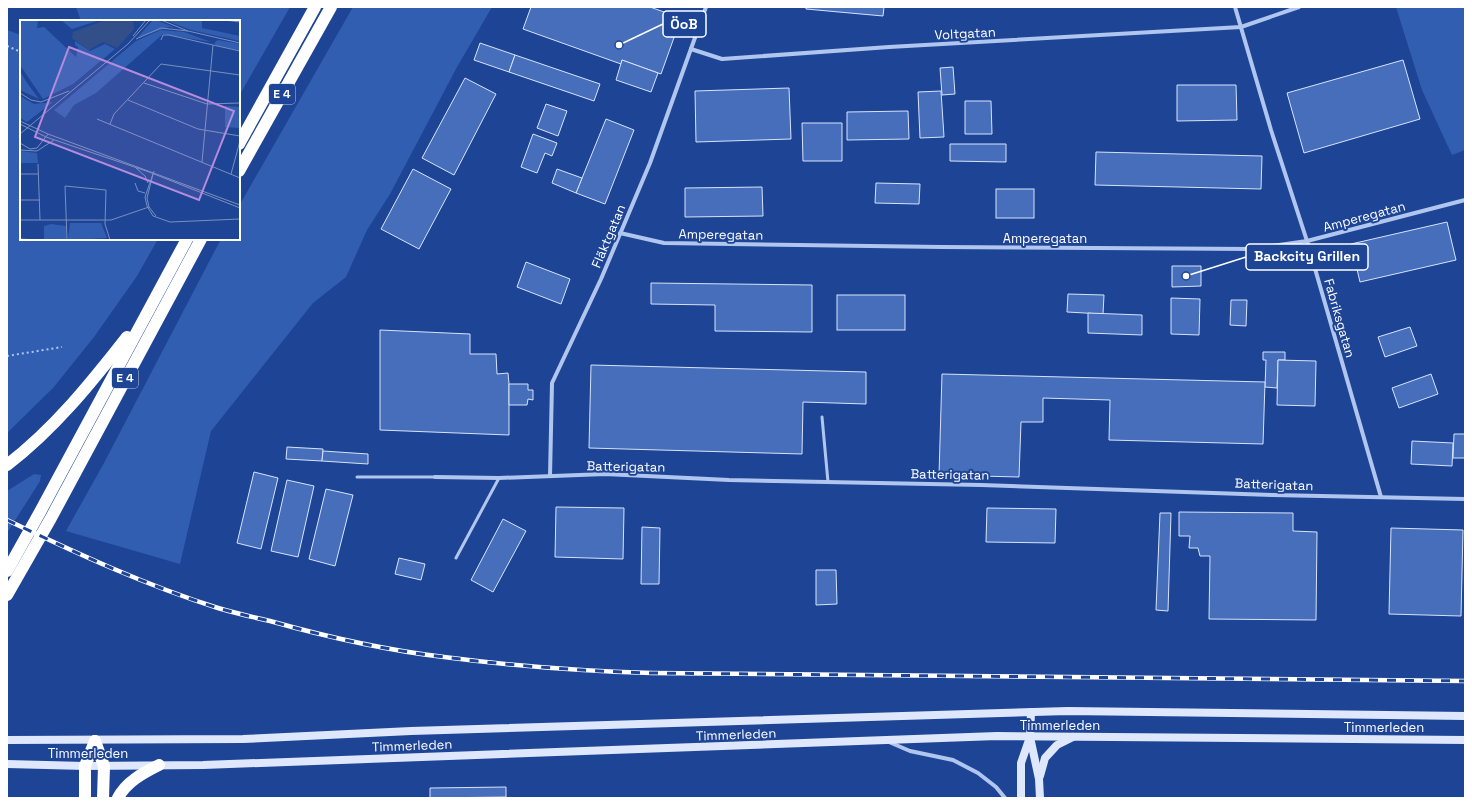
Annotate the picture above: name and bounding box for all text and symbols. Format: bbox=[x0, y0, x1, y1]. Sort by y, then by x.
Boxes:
callout: ÖoB bbox=[663, 11, 706, 37]
text: ÖoB bbox=[670, 15, 698, 33]
inset map bbox=[20, 20, 240, 240]
street label: Voltgatan bbox=[934, 23, 996, 44]
road number: E 4 bbox=[269, 84, 295, 104]
street label: Amperegatan bbox=[1321, 197, 1407, 236]
street label: Fläktgatan bbox=[588, 202, 629, 270]
street label: Amperegatan bbox=[679, 225, 763, 244]
street label: Amperegatan bbox=[1003, 230, 1087, 247]
callout: Backcity Grillen bbox=[1246, 244, 1368, 270]
text: Backcity Grillen bbox=[1254, 247, 1360, 265]
street label: Fabriksgatan bbox=[1320, 277, 1359, 360]
road number: E 4 bbox=[112, 368, 138, 388]
street label: Batterigatan bbox=[586, 457, 666, 476]
street label: Batterigatan bbox=[910, 465, 990, 484]
street label: Batterigatan bbox=[1234, 475, 1314, 494]
street label: Timmerleden bbox=[1020, 717, 1100, 734]
street label: Timmerleden bbox=[1344, 719, 1424, 736]
street label: Timmerleden bbox=[695, 725, 777, 744]
street label: Timmerleden bbox=[371, 736, 453, 755]
street label: Timmerleden bbox=[48, 745, 128, 762]

